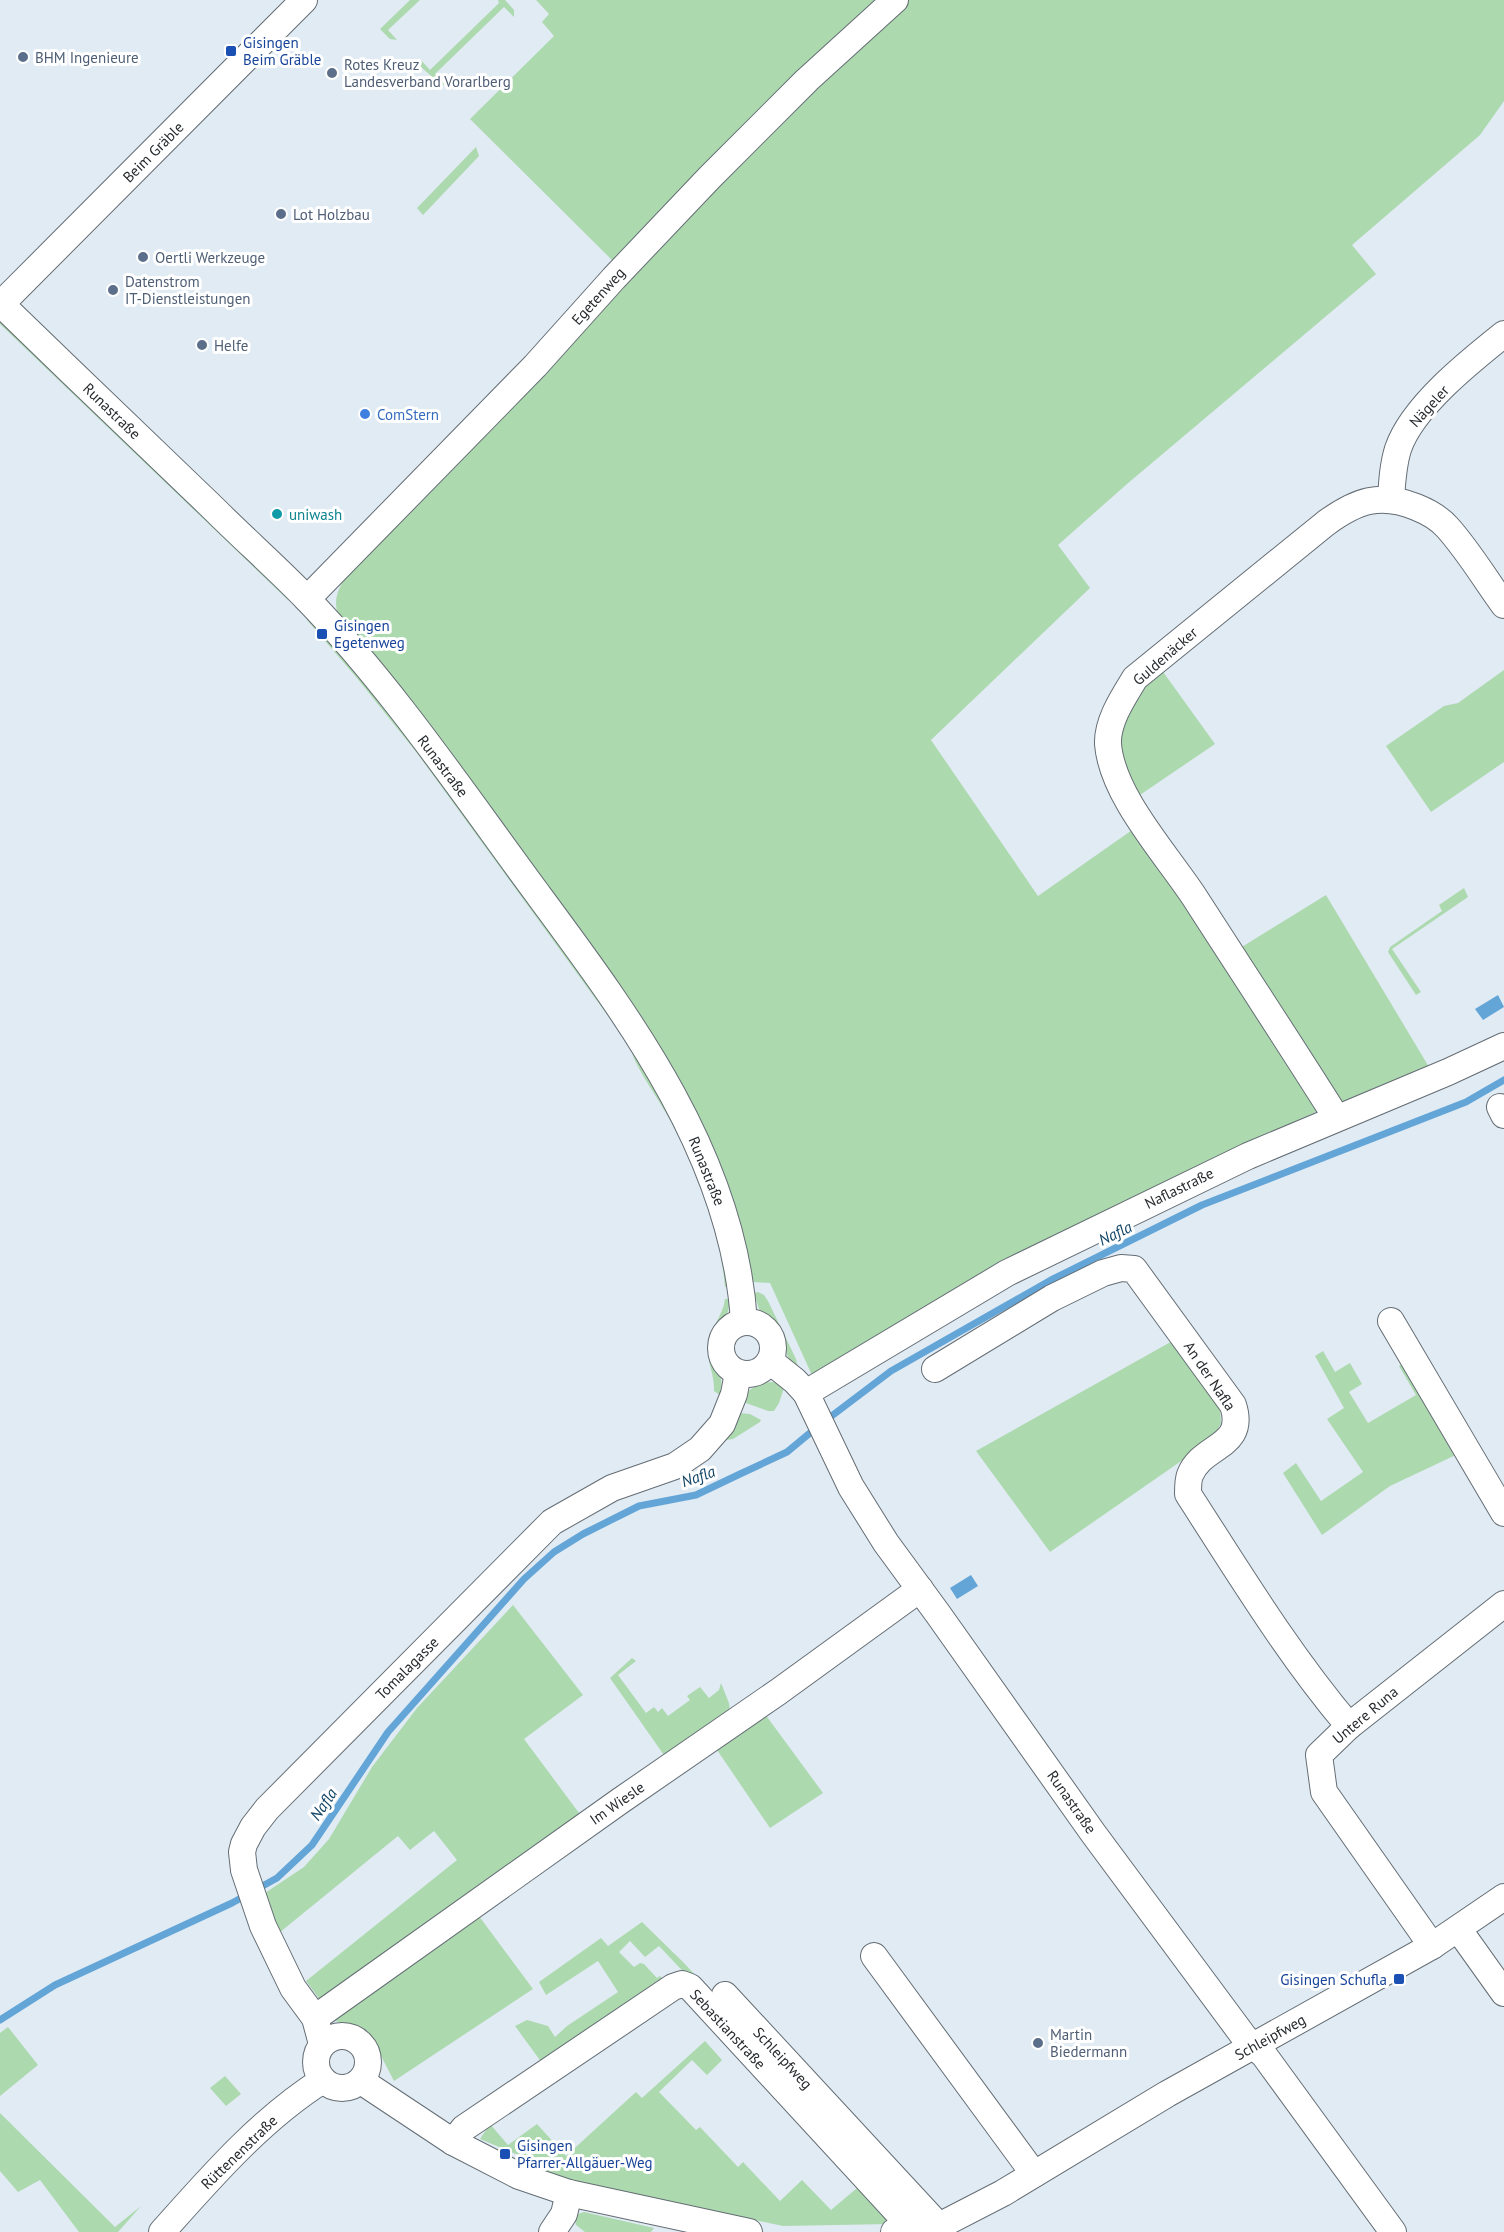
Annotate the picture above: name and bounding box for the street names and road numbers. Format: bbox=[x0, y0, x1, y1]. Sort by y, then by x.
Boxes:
street label: Beim Gräble bbox=[119, 118, 187, 186]
street label: Egetenweg bbox=[567, 263, 629, 329]
street label: Runastraße bbox=[79, 379, 145, 443]
street label: Nägeler bbox=[1405, 381, 1453, 431]
street label: Guldenäcker bbox=[1129, 623, 1201, 689]
street label: Runastraße bbox=[413, 731, 473, 801]
street label: Runastraße bbox=[685, 1134, 729, 1208]
street label: Naflastraße bbox=[1142, 1163, 1216, 1213]
street label: An der Nafla bbox=[1180, 1338, 1240, 1414]
street label: Tomalagasse bbox=[371, 1632, 443, 1704]
street label: Untere Runa bbox=[1328, 1682, 1402, 1748]
street label: Runastraße bbox=[1043, 1767, 1101, 1837]
street label: Im Wiesle bbox=[586, 1777, 648, 1829]
street label: Sebastianstraße bbox=[686, 1985, 770, 2073]
street label: Schleipfweg bbox=[1231, 2010, 1309, 2064]
street label: Schleipfweg bbox=[749, 2023, 817, 2093]
street label: Rüttenenstraße bbox=[197, 2111, 281, 2193]

